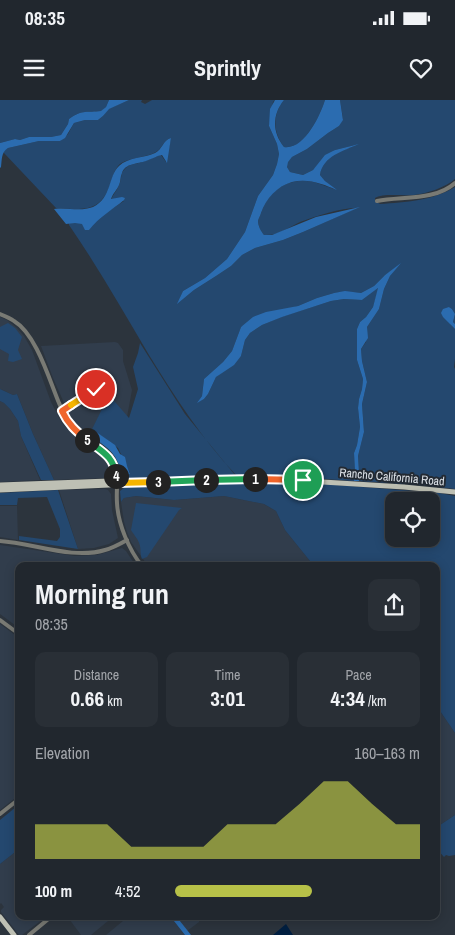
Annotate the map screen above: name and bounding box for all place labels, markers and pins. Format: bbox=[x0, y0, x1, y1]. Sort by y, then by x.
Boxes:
pin bbox=[75, 368, 117, 410]
pin: 5 bbox=[74, 428, 100, 452]
pin bbox=[282, 459, 324, 501]
pin: 4 bbox=[104, 464, 128, 488]
pin: 1 bbox=[242, 466, 268, 492]
pin: 2 bbox=[194, 468, 218, 492]
pin: 3 bbox=[146, 470, 170, 494]

